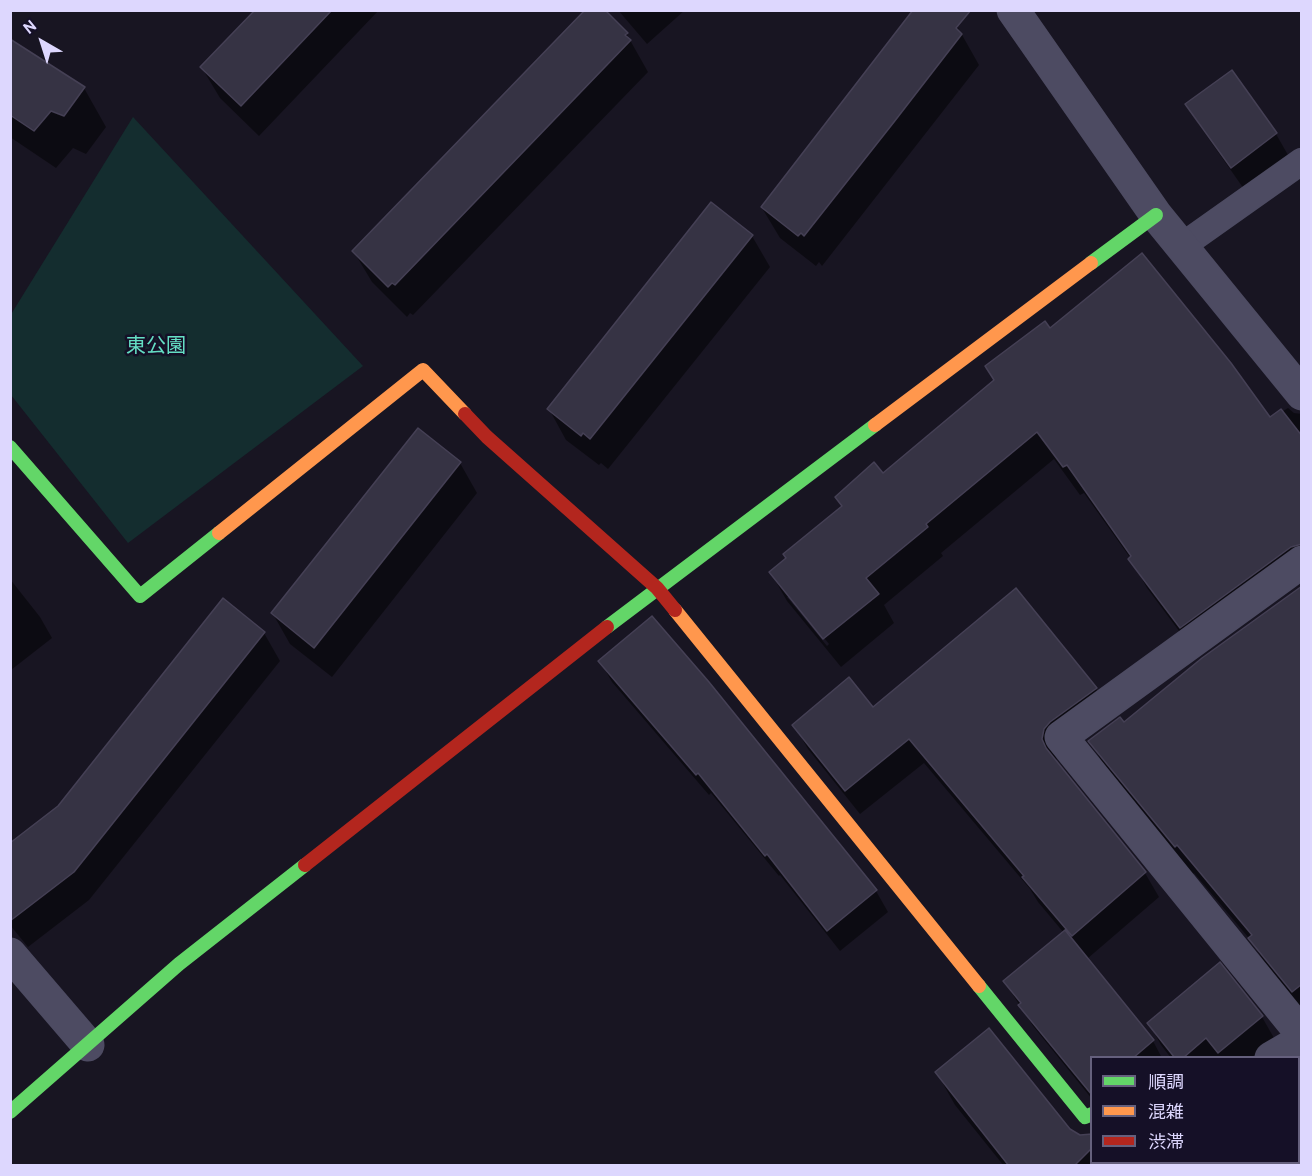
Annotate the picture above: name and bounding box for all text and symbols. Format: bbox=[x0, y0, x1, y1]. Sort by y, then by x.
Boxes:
north arrow bbox=[12, 12, 72, 72]
text: N bbox=[20, 17, 41, 39]
park label: 東公園 bbox=[126, 336, 186, 360]
legend bbox=[1090, 1056, 1300, 1164]
text: 順調 bbox=[1148, 1072, 1184, 1095]
text: 混雑 bbox=[1148, 1102, 1184, 1125]
text: 渋滞 bbox=[1148, 1132, 1184, 1155]

